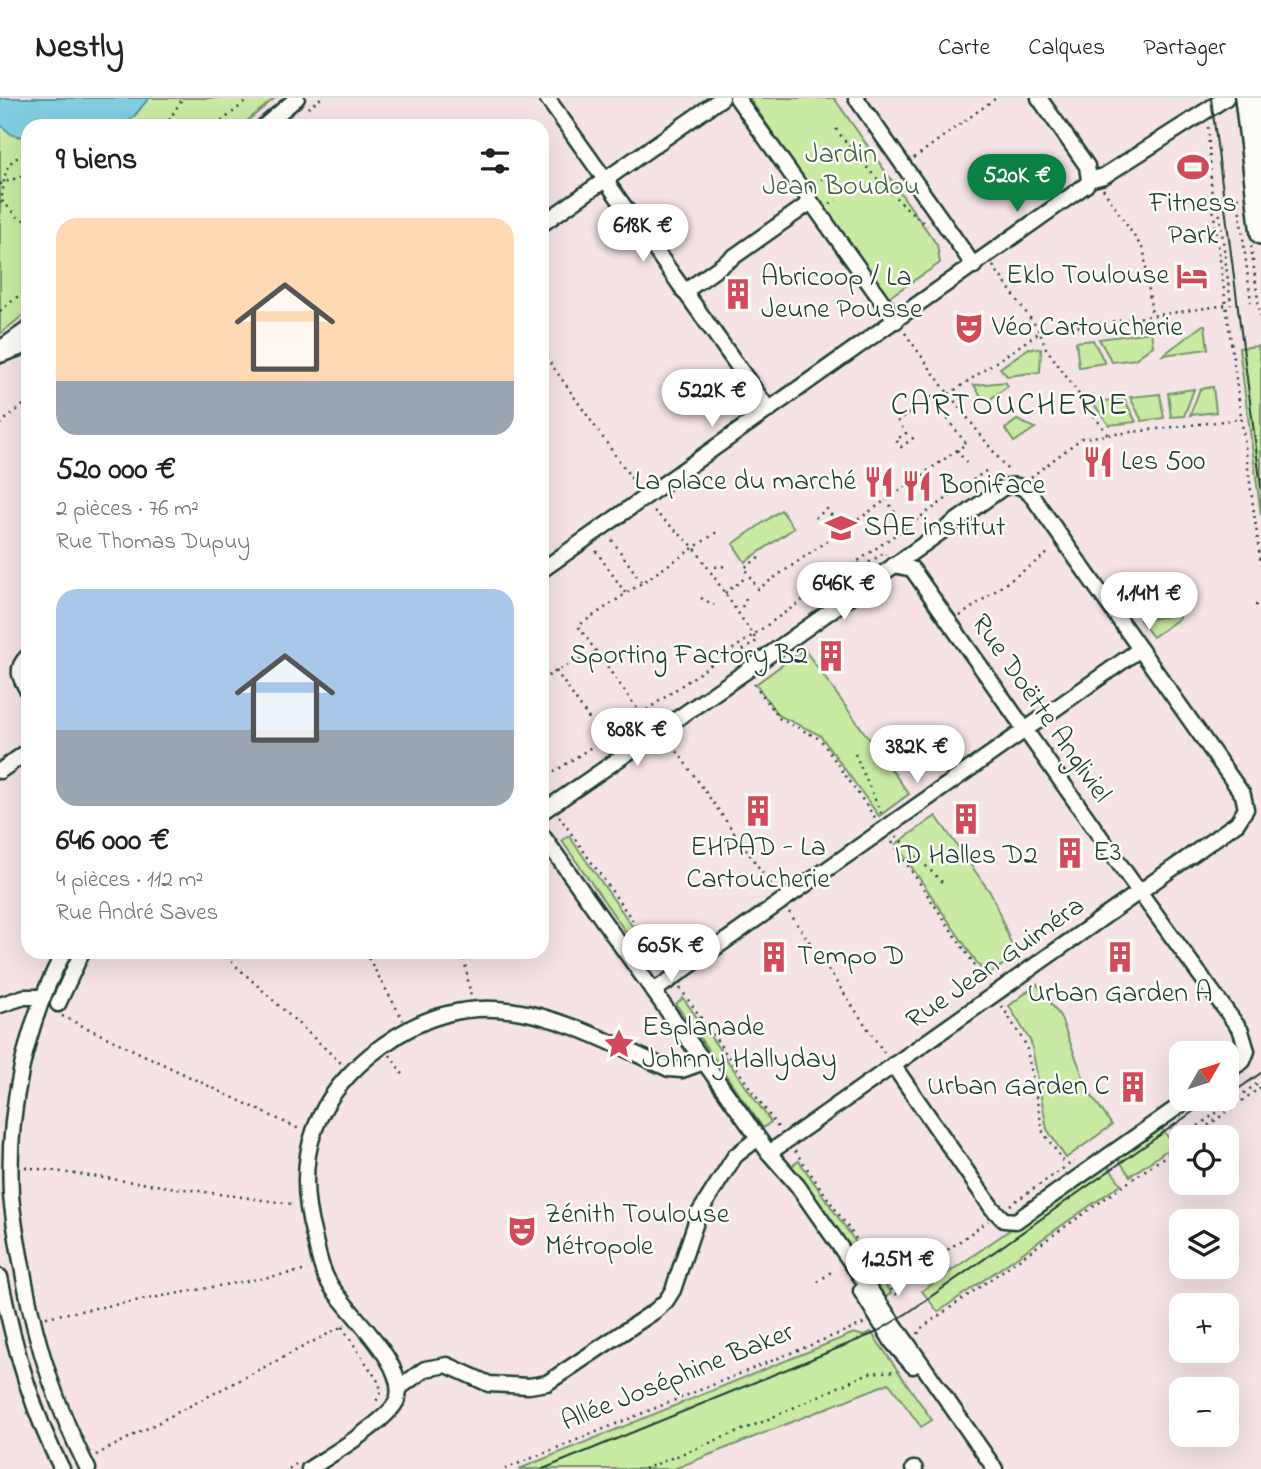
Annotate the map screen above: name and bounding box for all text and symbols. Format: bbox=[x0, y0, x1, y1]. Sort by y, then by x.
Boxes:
text: Nestly bbox=[35, 24, 124, 72]
text: Carte bbox=[938, 31, 990, 66]
text: Calques bbox=[1028, 31, 1105, 66]
text: Partager bbox=[1143, 31, 1226, 66]
park label: Jardin Jean Boudou bbox=[762, 135, 920, 208]
text: 9 biens bbox=[56, 139, 137, 183]
icon: filters bbox=[476, 142, 514, 180]
sports icon: Fitness Park bbox=[1176, 150, 1210, 184]
pin: 520K € bbox=[960, 155, 1074, 214]
text: 520K € bbox=[983, 160, 1051, 193]
place label: Fitness Park bbox=[1148, 184, 1237, 257]
pin: 618K € bbox=[586, 204, 700, 264]
text: 618K € bbox=[614, 210, 673, 243]
place label: Eklo Toulouse bbox=[1006, 256, 1169, 297]
place label: Abricoop / La Jeune Pousse bbox=[761, 258, 923, 331]
hotel icon: Eklo Toulouse bbox=[1175, 259, 1209, 293]
icon: home bbox=[222, 264, 348, 390]
building icon: Abricoop / La Jeune Pousse bbox=[721, 277, 755, 311]
place label: Véo Cartoucherie bbox=[991, 308, 1183, 349]
theatre icon: Véo Cartoucherie bbox=[952, 311, 986, 345]
pin: 522K € bbox=[655, 370, 769, 429]
text: 522K € bbox=[678, 375, 746, 408]
district label: CARTOUCHERIE bbox=[891, 383, 1129, 430]
place label: Les 500 bbox=[1121, 442, 1205, 483]
restaurant icon: Les 500 bbox=[1081, 445, 1115, 479]
text: 520 000 € bbox=[56, 449, 176, 493]
place label: La place du marché bbox=[635, 462, 856, 503]
restaurant icon: La place du marché bbox=[862, 465, 896, 499]
place label: Boniface bbox=[939, 466, 1046, 507]
restaurant icon: Boniface bbox=[900, 469, 934, 503]
text: 2 pièces · 76 m² bbox=[56, 493, 199, 526]
place label: SAE institut bbox=[864, 508, 1006, 549]
school or university icon: SAE institut bbox=[824, 511, 858, 545]
text: Rue Thomas Dupuy bbox=[56, 526, 250, 559]
pin: 646K € bbox=[787, 562, 901, 622]
text: 646K € bbox=[813, 568, 875, 601]
pin: 1.14M € bbox=[1084, 573, 1214, 632]
text: 1.14M € bbox=[1117, 578, 1181, 611]
street label: Rue Doëtte Angliviel bbox=[959, 606, 1121, 812]
icon: home bbox=[222, 635, 348, 761]
place label: Sporting Factory B2 bbox=[570, 636, 808, 677]
building icon: Sporting Factory B2 bbox=[814, 639, 848, 673]
pin: 808K € bbox=[580, 708, 694, 768]
text: 808K € bbox=[607, 714, 667, 747]
pin: 382K € bbox=[860, 726, 974, 785]
text: 382K € bbox=[886, 731, 948, 764]
building icon: EHPAD - La Cartoucherie bbox=[741, 794, 775, 828]
building icon: ID Halles D2 bbox=[949, 802, 983, 836]
text: 646 000 € bbox=[56, 820, 170, 864]
place label: EHPAD - La Cartoucherie bbox=[686, 828, 830, 901]
place label: E3 bbox=[1093, 833, 1122, 874]
place label: ID Halles D2 bbox=[894, 836, 1038, 877]
building icon: E3 bbox=[1053, 836, 1087, 870]
text: 4 pièces · 112 m² bbox=[56, 864, 203, 897]
street label: Rue Jean Guiméra bbox=[898, 887, 1094, 1041]
text: Rue André Saves bbox=[56, 897, 218, 930]
pin: 605K € bbox=[614, 924, 728, 984]
text: 605K € bbox=[638, 930, 704, 963]
place label: Tempo D bbox=[797, 937, 905, 978]
building icon: Tempo D bbox=[757, 940, 791, 974]
building icon: Urban Garden A bbox=[1103, 940, 1137, 974]
place label: Urban Garden A bbox=[1028, 974, 1212, 1015]
place label: Esplanade Johnny Hallyday bbox=[642, 1008, 837, 1081]
place icon: Esplanade Johnny Hallyday bbox=[602, 1027, 636, 1061]
north arrow bbox=[1169, 1041, 1239, 1111]
map controls bbox=[1169, 1041, 1239, 1447]
place label: Urban Garden C bbox=[927, 1067, 1110, 1108]
building icon: Urban Garden C bbox=[1116, 1070, 1150, 1104]
button: locate bbox=[1169, 1125, 1239, 1195]
place label: Zénith Toulouse Métropole bbox=[545, 1195, 730, 1268]
button: layers bbox=[1169, 1209, 1239, 1279]
theatre icon: Zénith Toulouse Métropole bbox=[505, 1214, 539, 1248]
pin: 1.25M € bbox=[833, 1238, 963, 1298]
text: 1.25M € bbox=[862, 1244, 934, 1277]
button: + bbox=[1169, 1293, 1239, 1363]
street label: Allée Joséphine Baker bbox=[556, 1313, 801, 1443]
button: − bbox=[1169, 1377, 1239, 1447]

